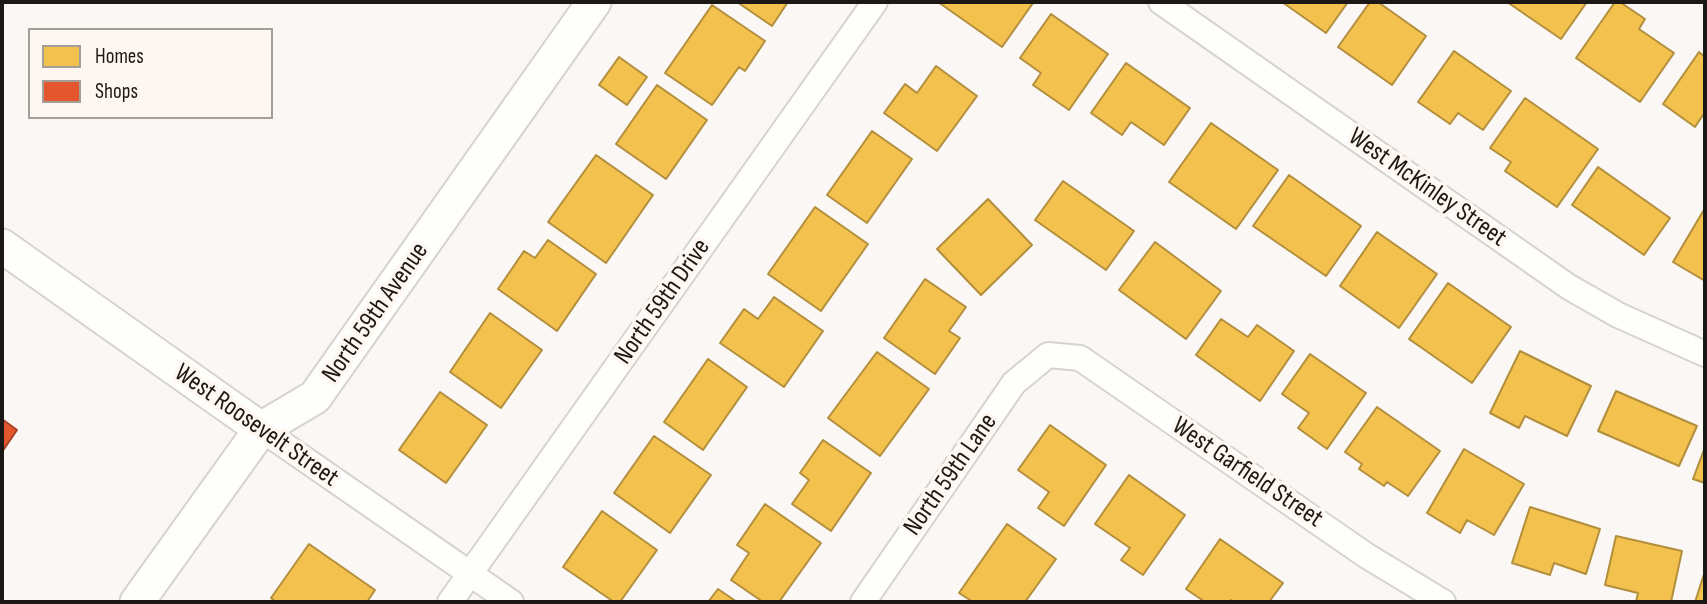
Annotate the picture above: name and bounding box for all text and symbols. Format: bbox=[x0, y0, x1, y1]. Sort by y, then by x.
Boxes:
legend bbox=[28, 28, 273, 119]
text: Homes bbox=[95, 44, 144, 69]
text: Shops bbox=[95, 79, 138, 104]
street label: West McKinley Street bbox=[1342, 122, 1512, 254]
street label: North 59th Drive bbox=[608, 233, 718, 371]
street label: North 59th Avenue bbox=[316, 237, 436, 389]
street label: West Roosevelt Street bbox=[168, 358, 344, 494]
street label: North 59th Lane bbox=[898, 408, 1004, 542]
street label: West Garfield Street bbox=[1166, 411, 1328, 535]

